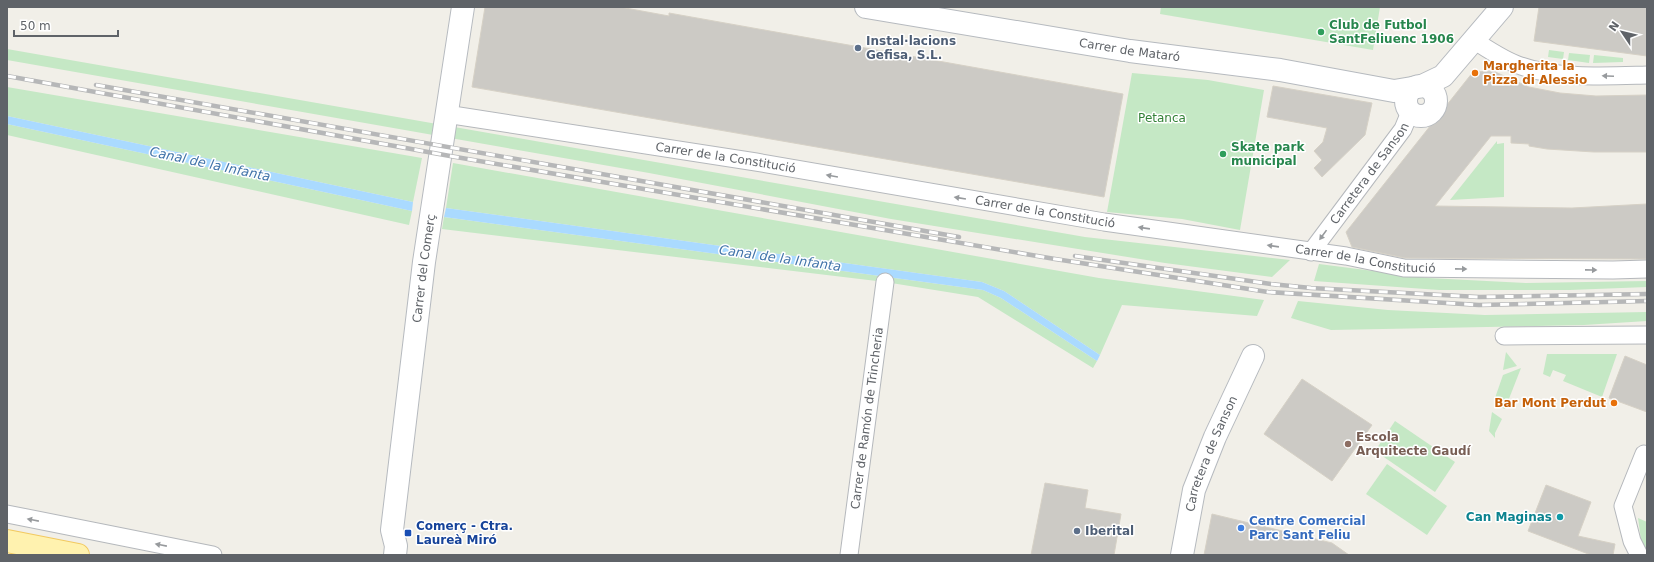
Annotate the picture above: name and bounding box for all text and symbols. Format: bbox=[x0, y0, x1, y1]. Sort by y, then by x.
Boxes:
scale bar bbox=[14, 12, 118, 38]
north arrow bbox=[1602, 12, 1642, 52]
place label: Club de Futbol SantFeliuenc 1906 bbox=[1329, 18, 1454, 46]
text: 50 m bbox=[20, 19, 51, 33]
text: N bbox=[1606, 19, 1622, 34]
marker: Club de Futbol SantFeliuenc 1906 bbox=[1316, 27, 1326, 37]
place label: Instal·lacions Gefisa, S.L. bbox=[866, 34, 956, 62]
street label: Carrer de Mataró bbox=[1078, 36, 1181, 64]
marker: Instal·lacions Gefisa, S.L. bbox=[853, 43, 863, 53]
place label: Margherita la Pizza di Alessio bbox=[1483, 59, 1587, 87]
marker: Margherita la Pizza di Alessio bbox=[1470, 68, 1480, 78]
one-way arrow bbox=[1602, 72, 1614, 79]
park label: Petanca bbox=[1138, 111, 1186, 125]
street label: Carretera de Sanson bbox=[1327, 121, 1412, 227]
street label: Carrer de la Constitució bbox=[654, 140, 797, 176]
place label: Skate park municipal bbox=[1231, 140, 1305, 168]
water label: Canal de la Infanta bbox=[148, 144, 272, 184]
marker: Skate park municipal bbox=[1218, 149, 1228, 159]
one-way arrow bbox=[826, 173, 838, 179]
street label: Carrer de la Constitució bbox=[974, 193, 1116, 230]
one-way arrow bbox=[954, 195, 966, 201]
street label: Carrer del Comerç bbox=[410, 213, 438, 324]
one-way arrow bbox=[1138, 225, 1150, 231]
one-way arrow bbox=[1319, 229, 1328, 240]
water label: Canal de la Infanta bbox=[718, 242, 842, 274]
street label: Carrer de la Constitució bbox=[1294, 242, 1436, 275]
one-way arrow bbox=[1267, 243, 1279, 250]
one-way arrow bbox=[1455, 266, 1468, 272]
one-way arrow bbox=[1585, 267, 1598, 273]
street label: Carrer de Ramón de Trincheria bbox=[848, 326, 886, 510]
street label: Carretera de Sanson bbox=[1183, 394, 1240, 513]
place label: Bar Mont Perdut bbox=[1494, 396, 1606, 410]
marker: Bar Mont Perdut bbox=[1609, 398, 1619, 408]
place label: Escola Arquitecte Gaudí bbox=[1356, 430, 1472, 458]
marker: Escola Arquitecte Gaudí bbox=[1343, 439, 1353, 449]
place label: Can Maginas bbox=[1466, 510, 1552, 524]
marker: Can Maginas bbox=[1555, 512, 1565, 522]
place label: Centre Comercial Parc Sant Feliu bbox=[1249, 514, 1366, 542]
one-way arrow bbox=[27, 516, 39, 522]
place label: Comerç - Ctra. Laureà Miró bbox=[416, 519, 513, 547]
marker: Centre Comercial Parc Sant Feliu bbox=[1236, 523, 1246, 533]
place label: Iberital bbox=[1085, 524, 1134, 538]
marker: Iberital bbox=[1072, 526, 1082, 536]
marker: Comerç - Ctra. Laureà Miró bbox=[403, 528, 413, 538]
one-way arrow bbox=[155, 541, 167, 547]

